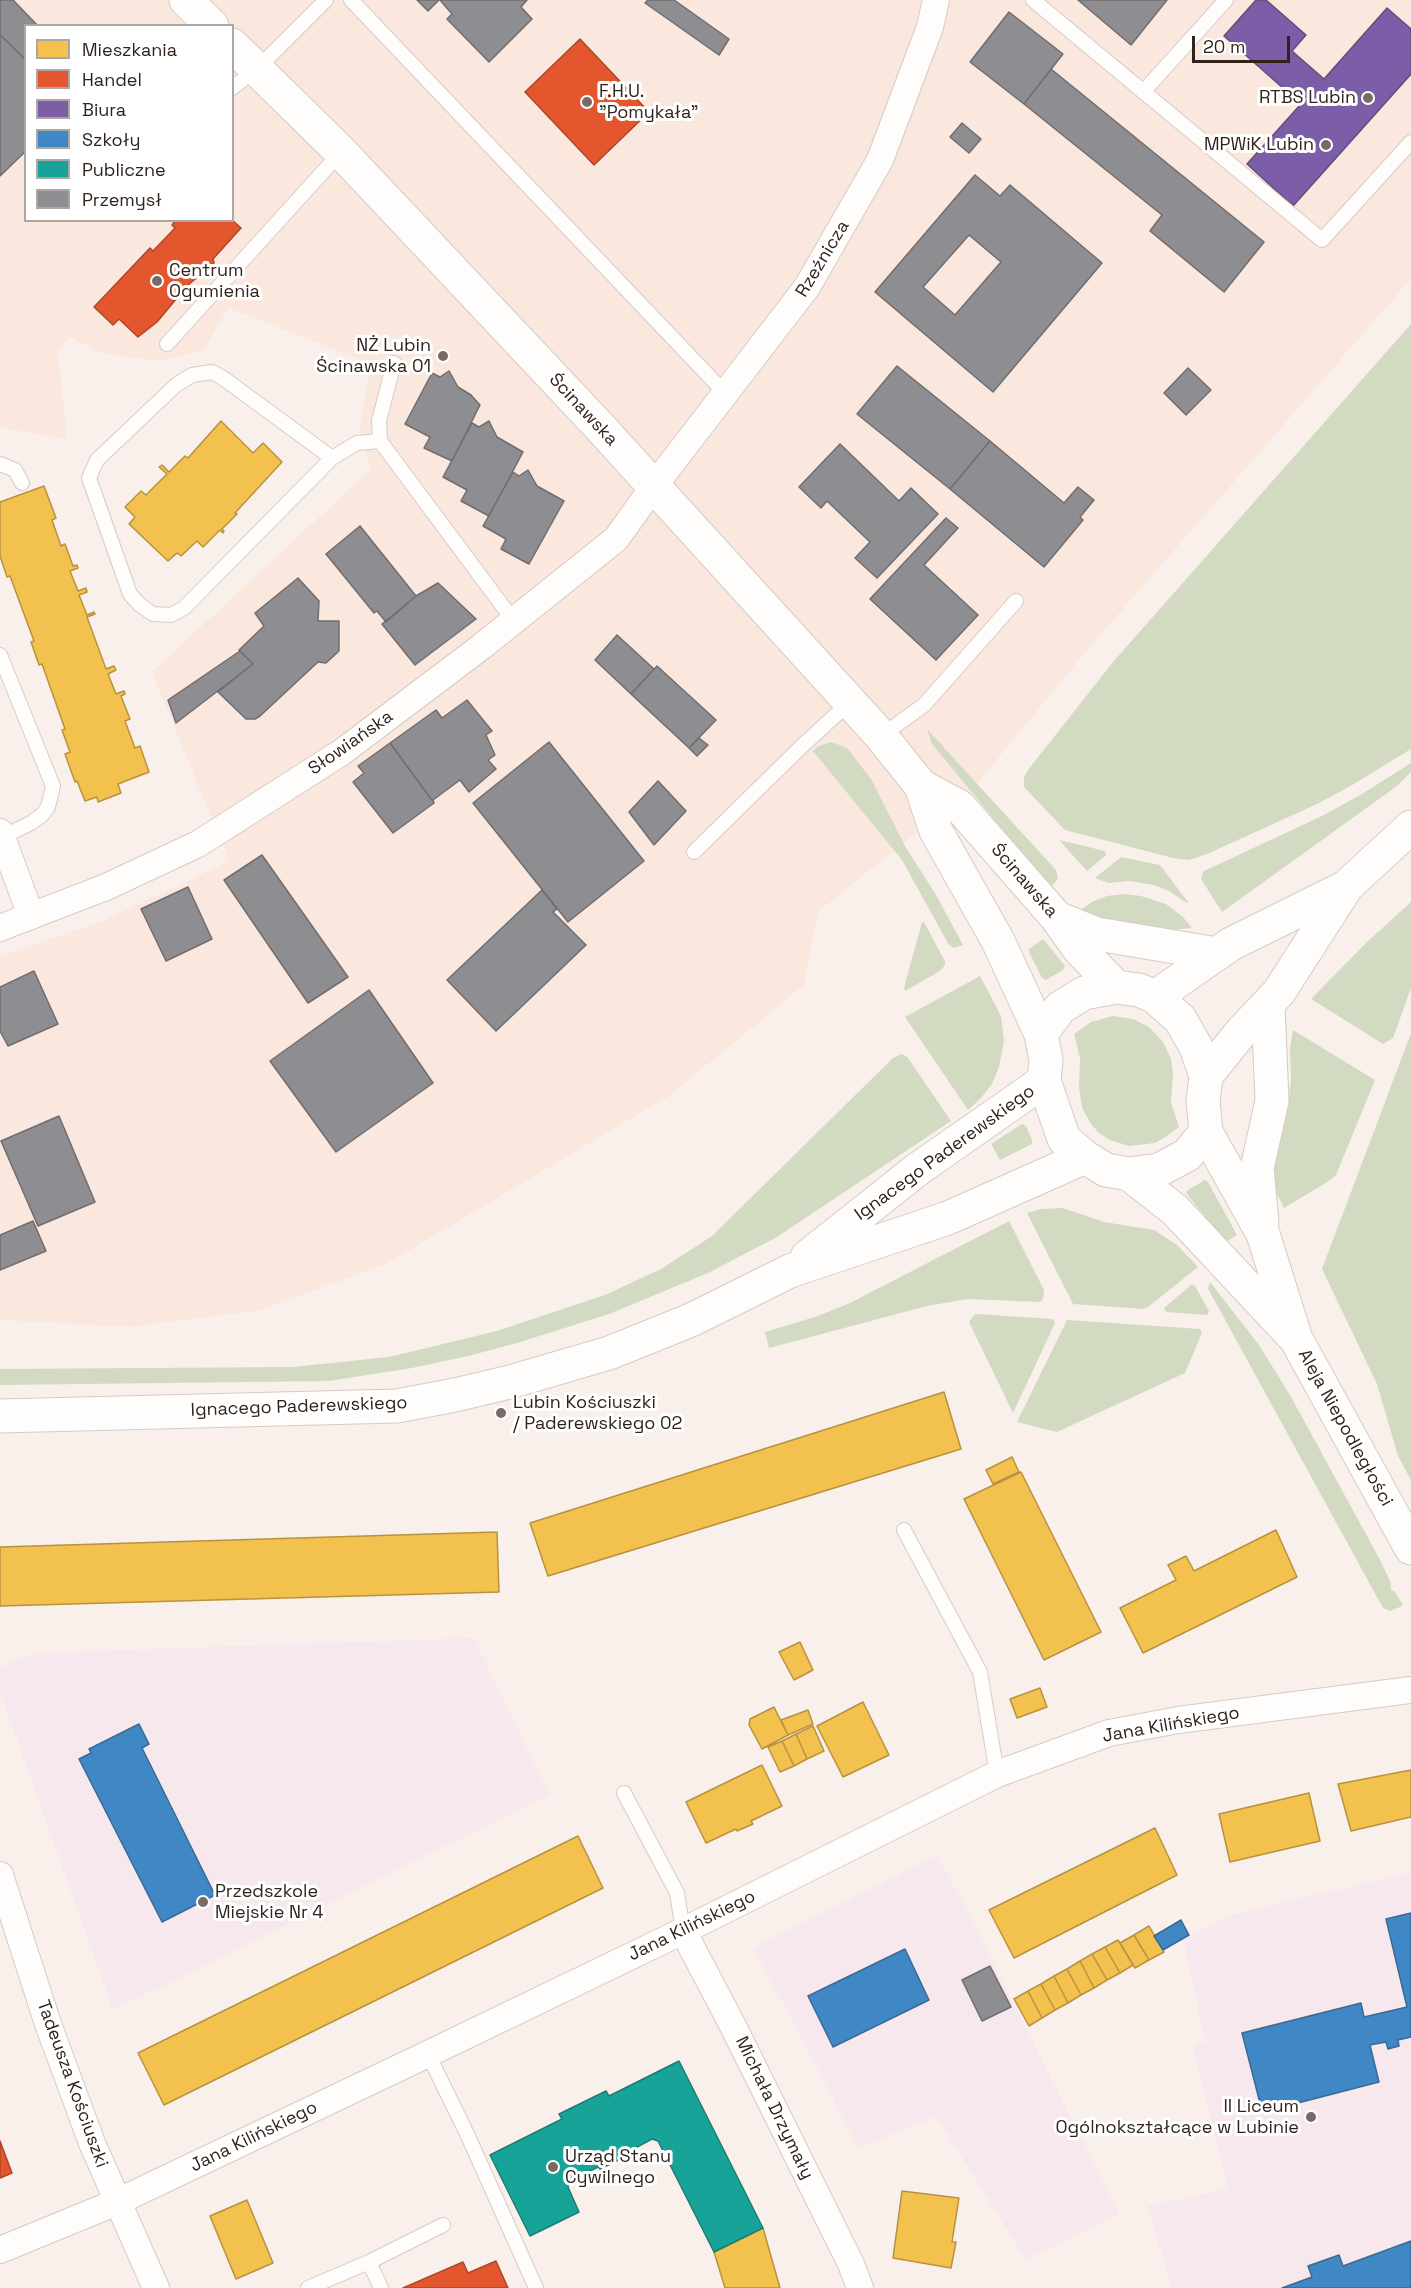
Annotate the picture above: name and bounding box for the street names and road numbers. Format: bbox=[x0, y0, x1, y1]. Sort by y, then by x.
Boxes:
street label: Rzeźnicza bbox=[792, 217, 854, 301]
street label: Ścinawska bbox=[544, 369, 622, 451]
street label: Słowiańska bbox=[305, 706, 397, 780]
street label: Ścinawska bbox=[986, 840, 1062, 922]
street label: Ignacego Paderewskiego bbox=[851, 1080, 1039, 1226]
street label: Aleja Niepodległości bbox=[1293, 1346, 1397, 1510]
street label: Ignacego Paderewskiego bbox=[190, 1392, 408, 1422]
street label: Jana Kilińskiego bbox=[1101, 1702, 1241, 1748]
street label: Jana Kilińskiego bbox=[625, 1886, 759, 1966]
street label: Tadeusza Kościuszki bbox=[32, 1997, 112, 2171]
street label: Michała Drzymały bbox=[730, 2033, 818, 2183]
street label: Jana Kilińskiego bbox=[187, 2097, 321, 2177]

